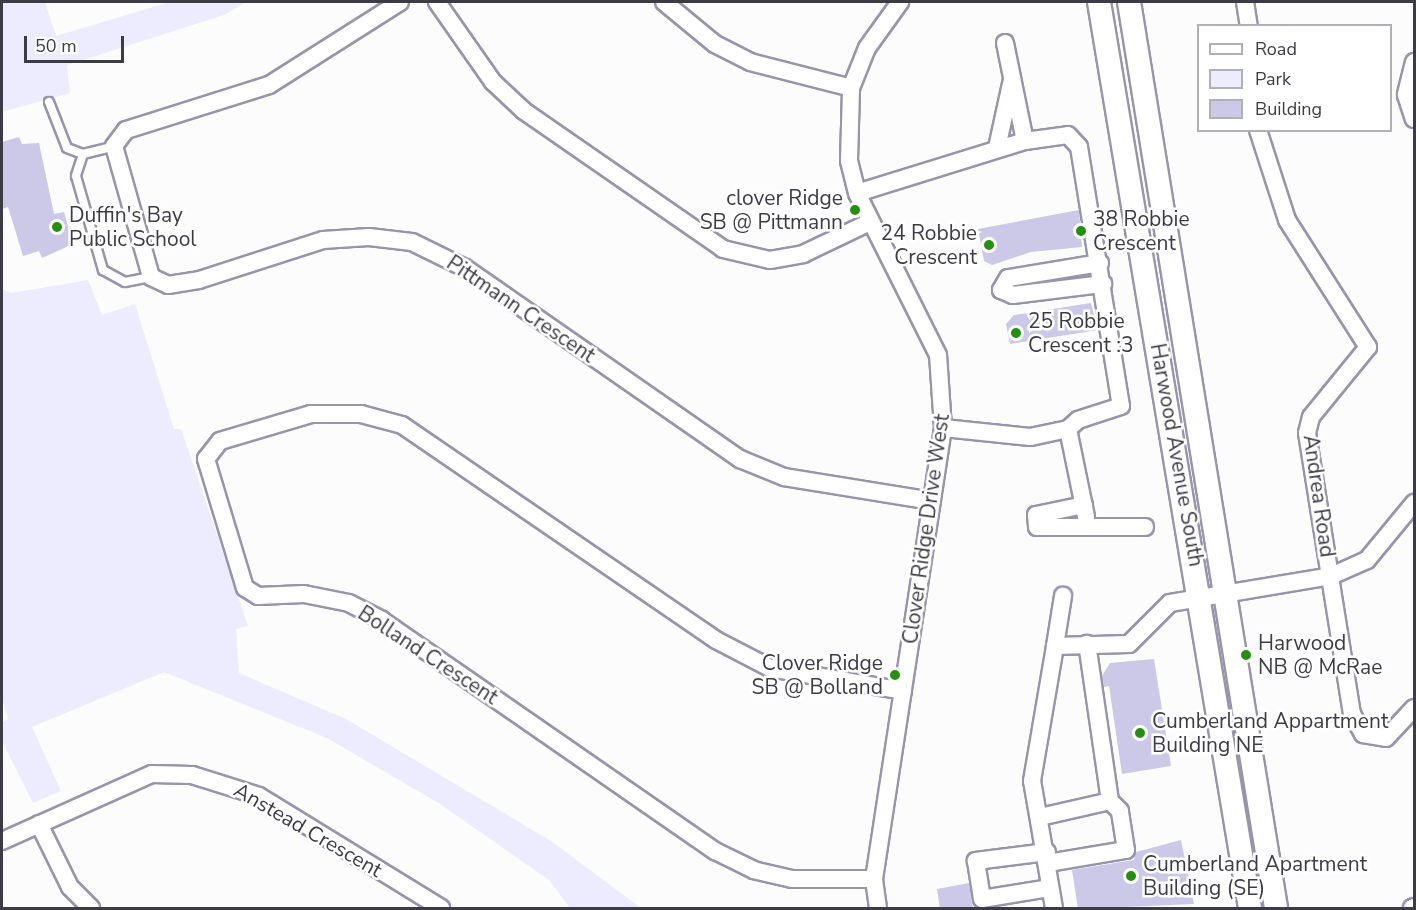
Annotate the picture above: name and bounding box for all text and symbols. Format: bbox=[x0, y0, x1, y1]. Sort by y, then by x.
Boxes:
scale bar bbox=[27, 24, 128, 62]
legend bbox=[1197, 24, 1392, 132]
text: 50 m bbox=[35, 34, 77, 58]
text: Road bbox=[1255, 37, 1297, 61]
text: Park bbox=[1255, 67, 1291, 91]
text: Building bbox=[1255, 97, 1322, 121]
place label: clover Ridge SB @ Pittmann bbox=[700, 185, 843, 235]
place label: Duffin's Bay Public School bbox=[69, 202, 197, 252]
marker: clover Ridge SB @ Pittmann bbox=[848, 203, 862, 217]
place label: 38 Robbie Crescent bbox=[1093, 206, 1190, 256]
marker: Duffin's Bay Public School bbox=[50, 220, 64, 234]
place label: 24 Robbie Crescent bbox=[880, 220, 977, 270]
marker: 38 Robbie Crescent bbox=[1074, 224, 1088, 238]
marker: 24 Robbie Crescent bbox=[982, 238, 996, 252]
street label: Pittmann Crescent bbox=[442, 250, 600, 368]
place label: 25 Robbie Crescent :3 bbox=[1028, 308, 1134, 358]
marker: 25 Robbie Crescent :3 bbox=[1009, 326, 1023, 340]
street label: Harwood Avenue South bbox=[1145, 341, 1209, 569]
street label: Clover Ridge Drive West bbox=[897, 412, 955, 646]
street label: Andrea Road bbox=[1298, 433, 1340, 559]
street label: Bolland Crescent bbox=[353, 600, 503, 710]
place label: Harwood NB @ McRae bbox=[1258, 630, 1382, 680]
marker: Harwood NB @ McRae bbox=[1239, 648, 1253, 662]
place label: Clover Ridge SB @ Bolland bbox=[752, 650, 883, 700]
marker: Clover Ridge SB @ Bolland bbox=[888, 668, 902, 682]
place label: Cumberland Appartment Building NE bbox=[1152, 708, 1388, 758]
marker: Cumberland Appartment Building NE bbox=[1133, 726, 1147, 740]
street label: Anstead Crescent bbox=[229, 777, 387, 883]
place label: Cumberland Apartment Building (SE) bbox=[1143, 851, 1367, 901]
marker: Cumberland Apartment Building (SE) bbox=[1124, 869, 1138, 883]

